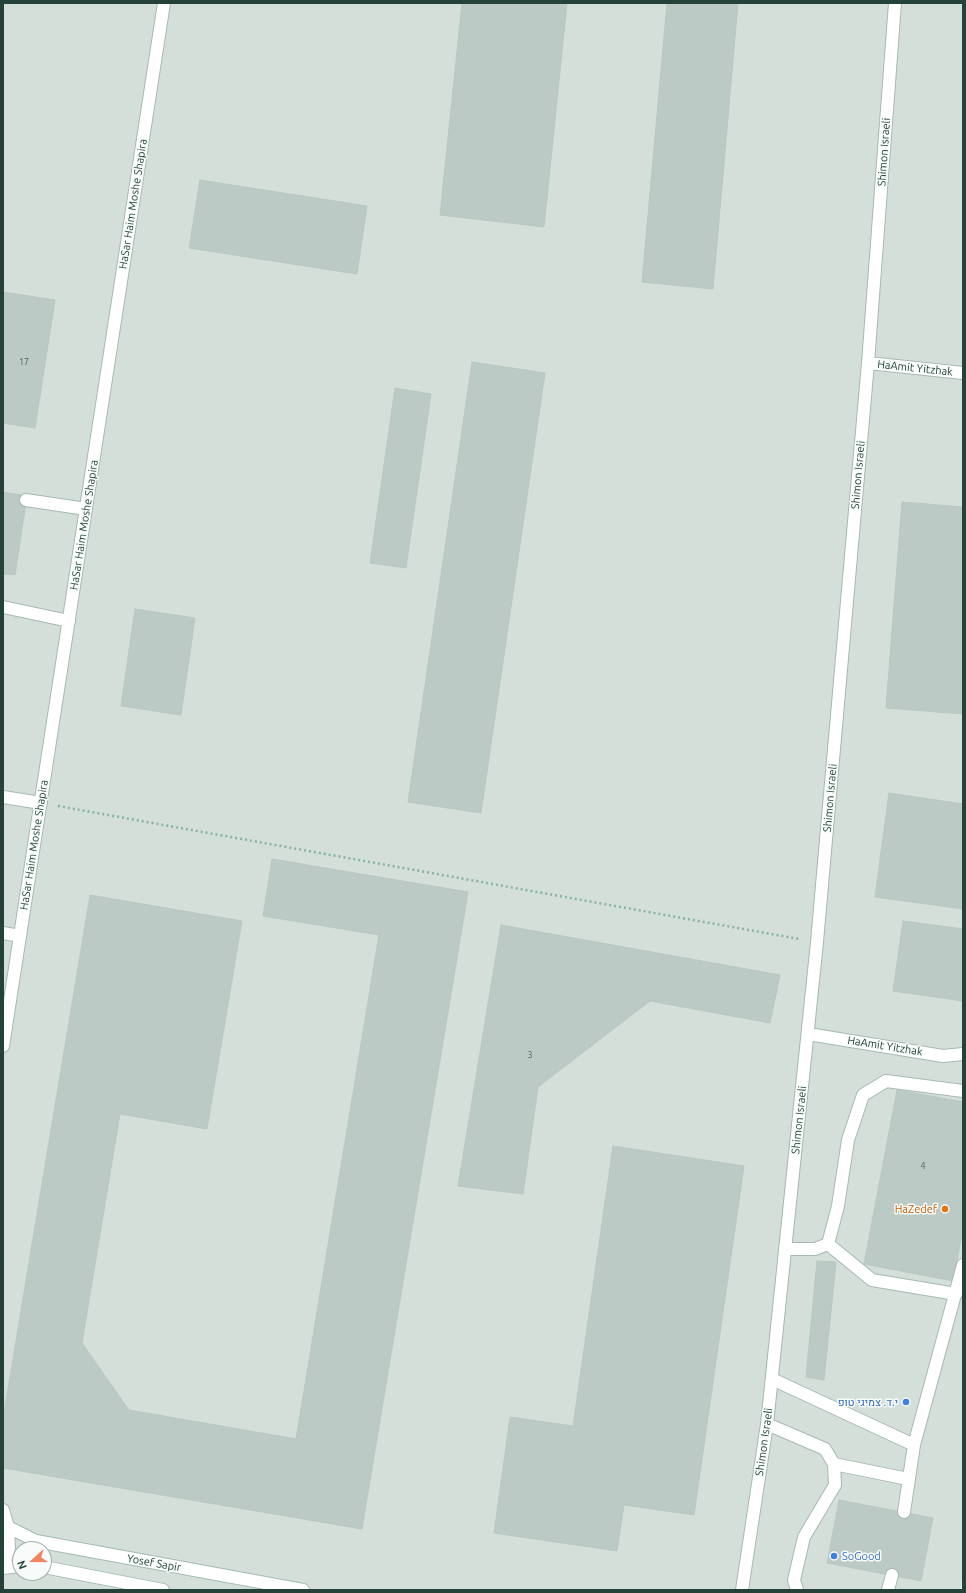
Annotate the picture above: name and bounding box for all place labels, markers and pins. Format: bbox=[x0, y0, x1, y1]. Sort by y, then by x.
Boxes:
place label: HaZedef bbox=[895, 1202, 937, 1216]
marker: HaZedef bbox=[940, 1204, 950, 1214]
place label: י.ד. צמיגי טופ bbox=[838, 1395, 898, 1409]
marker: י.ד. צמיגי טופ bbox=[901, 1397, 911, 1407]
place label: SoGood bbox=[842, 1549, 881, 1563]
marker: SoGood bbox=[829, 1551, 839, 1561]

